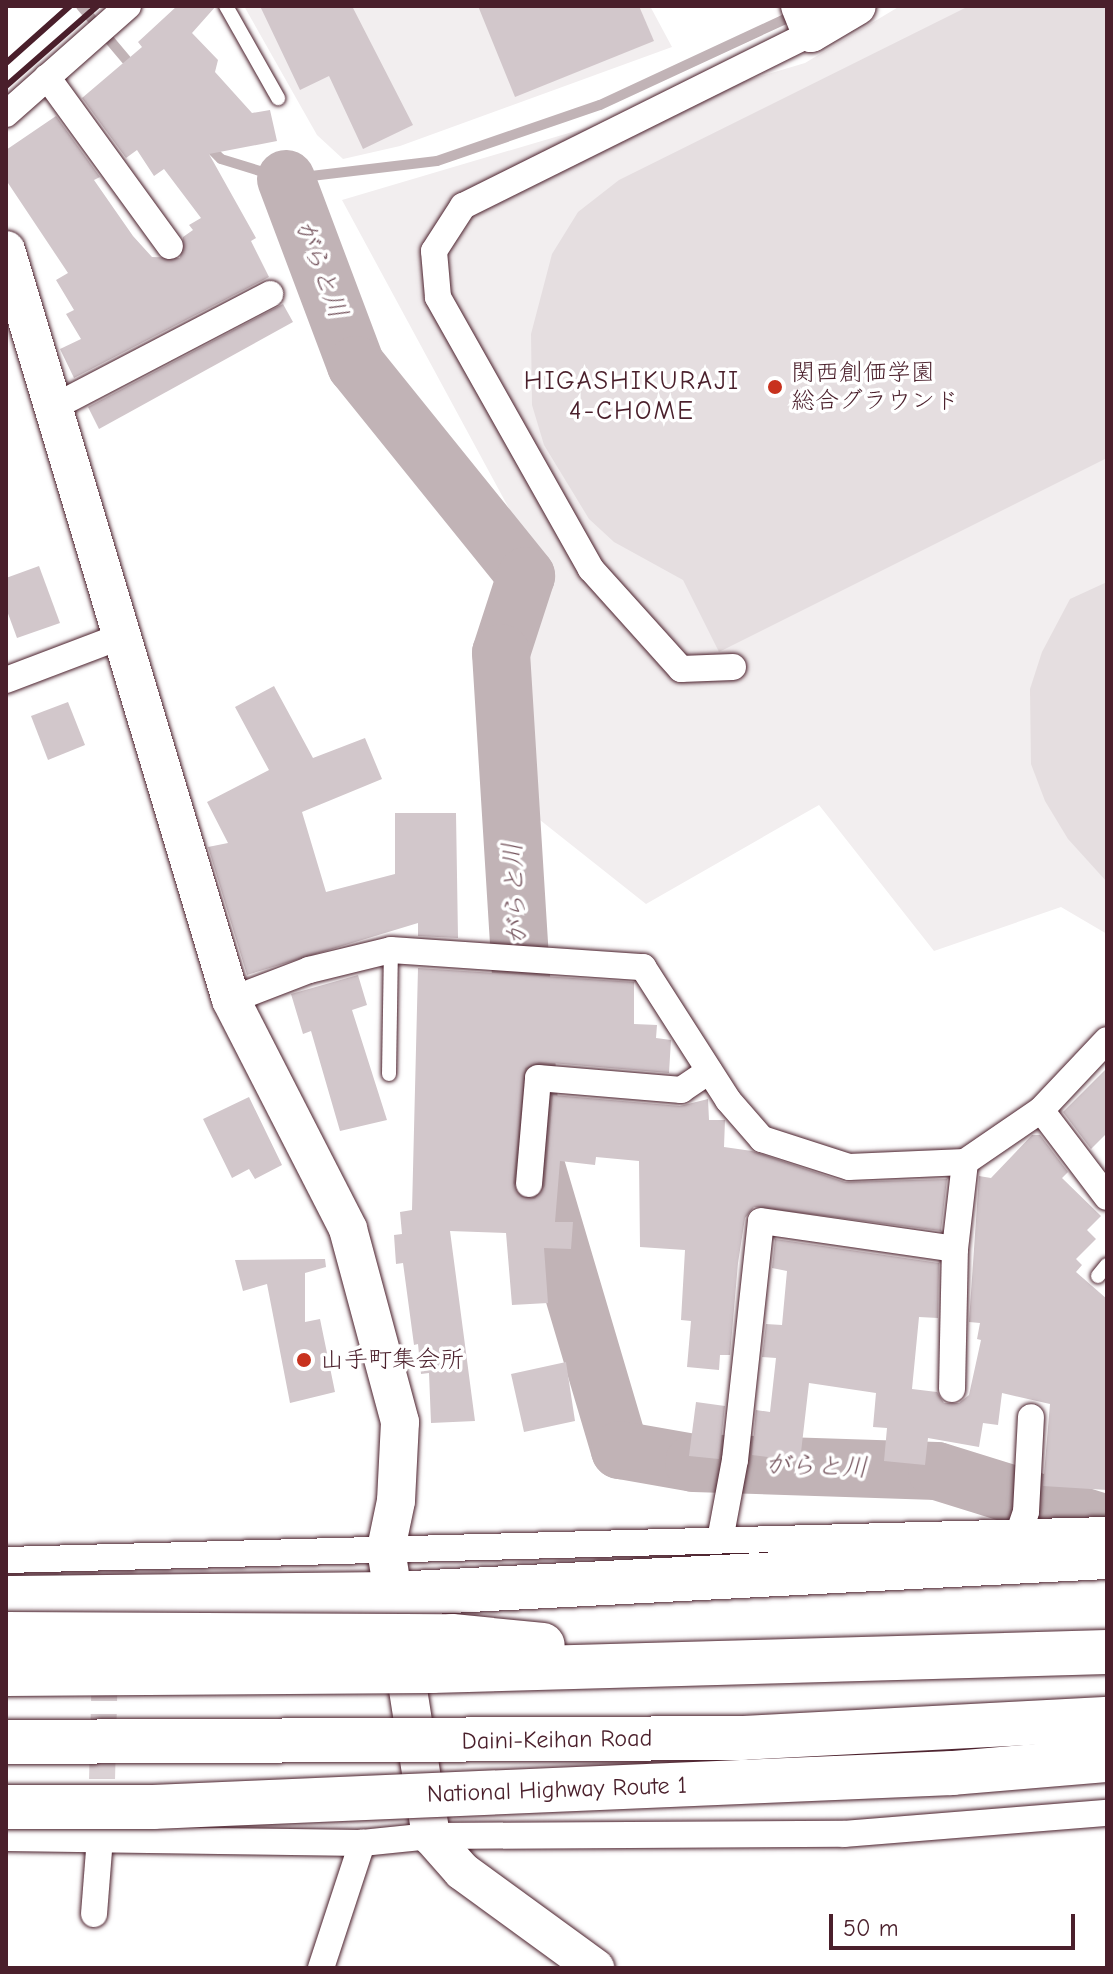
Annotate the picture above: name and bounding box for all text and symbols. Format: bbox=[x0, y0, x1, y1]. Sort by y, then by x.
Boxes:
water label: がらと川 bbox=[287, 215, 353, 323]
place label: 関西創価学園 総合グラウンド bbox=[791, 359, 959, 415]
district label: HIGASHIKURAJI 4-CHOME bbox=[524, 366, 740, 428]
marker: 関西創価学園 総合グラウンド bbox=[766, 378, 784, 396]
water label: がらと川 bbox=[498, 841, 534, 947]
place label: 山手町集会所 bbox=[320, 1346, 464, 1374]
marker: 山手町集会所 bbox=[295, 1351, 313, 1369]
water label: がらと川 bbox=[763, 1450, 869, 1484]
street label: Daini-Keihan Road bbox=[461, 1724, 653, 1756]
street label: National Highway Route 1 bbox=[426, 1771, 688, 1809]
scale bar bbox=[833, 1898, 1079, 1948]
text: 50 m bbox=[843, 1914, 899, 1942]

